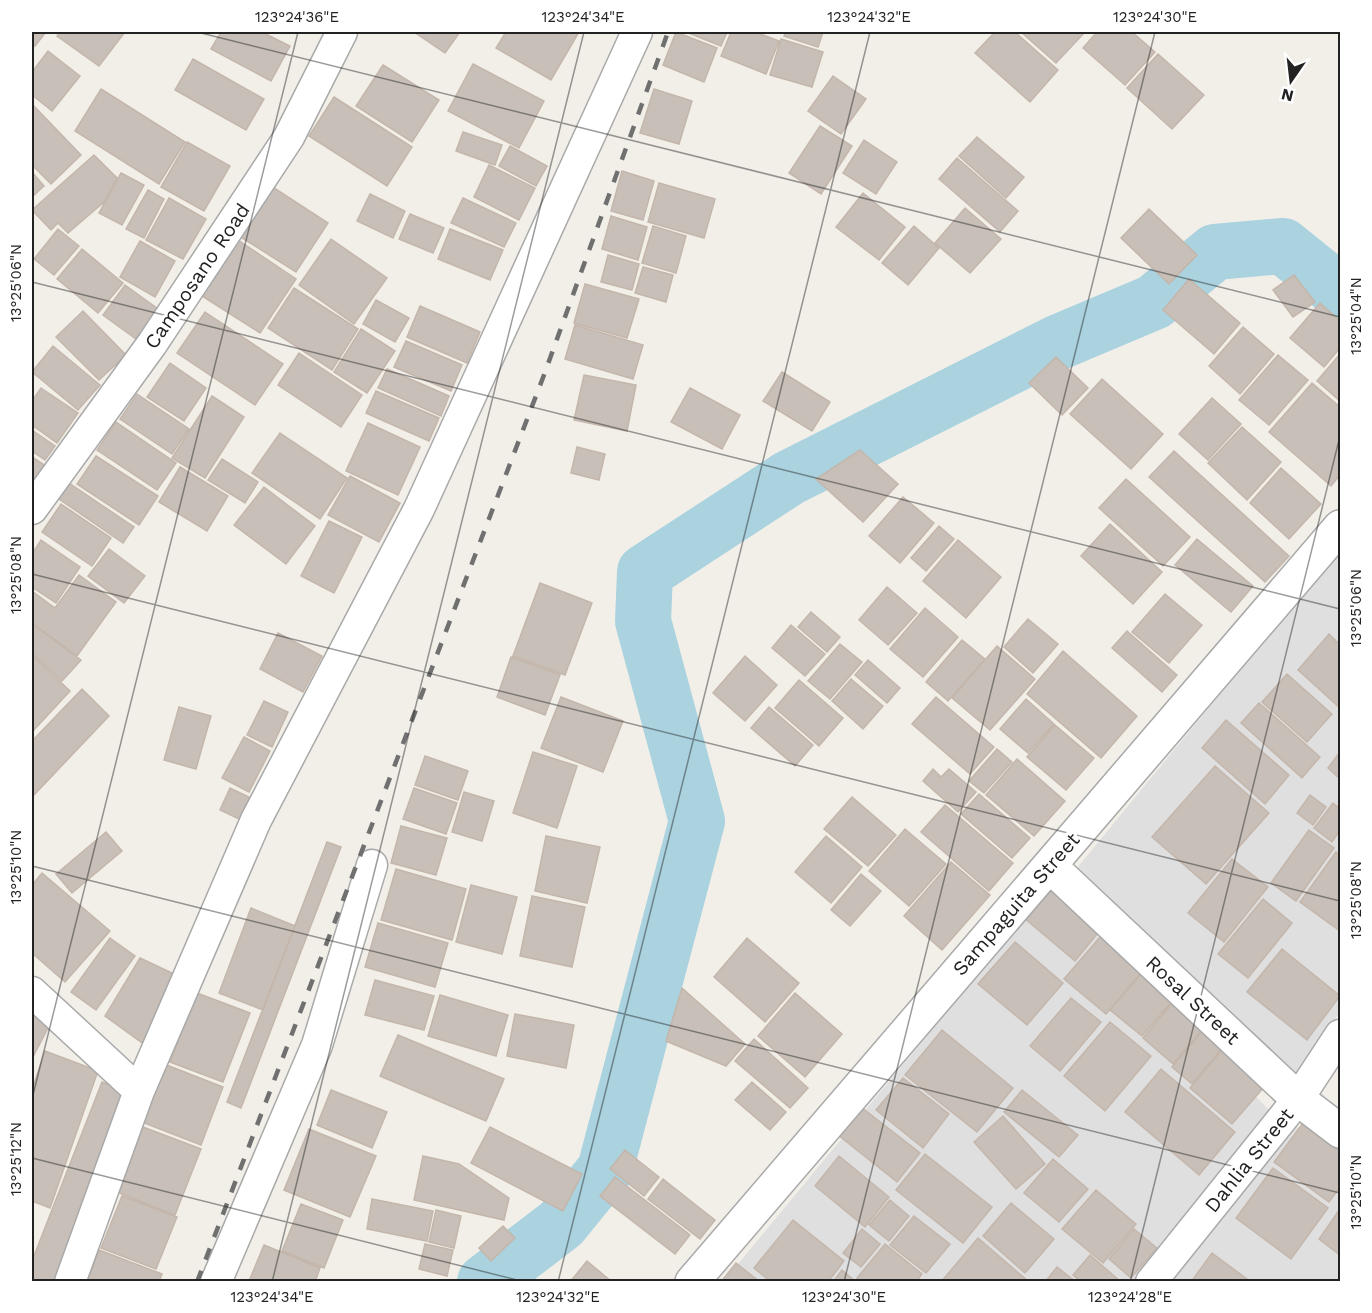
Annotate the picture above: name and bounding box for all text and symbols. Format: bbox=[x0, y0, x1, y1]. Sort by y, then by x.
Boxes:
text: 123°24'36"E bbox=[255, 8, 339, 26]
text: 123°24'34"E bbox=[541, 8, 625, 26]
text: 123°24'32"E bbox=[827, 8, 911, 26]
text: 123°24'30"E bbox=[1113, 8, 1197, 26]
north arrow bbox=[1261, 51, 1321, 111]
text: N bbox=[1279, 84, 1296, 106]
street label: Camposano Road bbox=[139, 199, 255, 353]
text: 13°25'06"N bbox=[7, 244, 25, 322]
text: 13°25'04"N bbox=[1347, 277, 1365, 355]
text: 13°25'08"N bbox=[7, 536, 25, 614]
text: 13°25'06"N bbox=[1347, 569, 1365, 647]
street label: Sampaguita Street bbox=[947, 827, 1085, 980]
text: 13°25'10"N bbox=[7, 830, 25, 904]
text: 13°25'08"N bbox=[1347, 861, 1365, 939]
street label: Rosal Street bbox=[1141, 951, 1245, 1050]
street label: Dahlia Street bbox=[1200, 1102, 1299, 1217]
text: 13°25'12"N bbox=[7, 1122, 25, 1196]
text: 13°25'10"N bbox=[1347, 1155, 1365, 1229]
text: 123°24'34"E bbox=[230, 1288, 314, 1306]
text: 123°24'32"E bbox=[516, 1288, 600, 1306]
text: 123°24'30"E bbox=[802, 1288, 886, 1306]
text: 123°24'28"E bbox=[1088, 1288, 1172, 1306]

